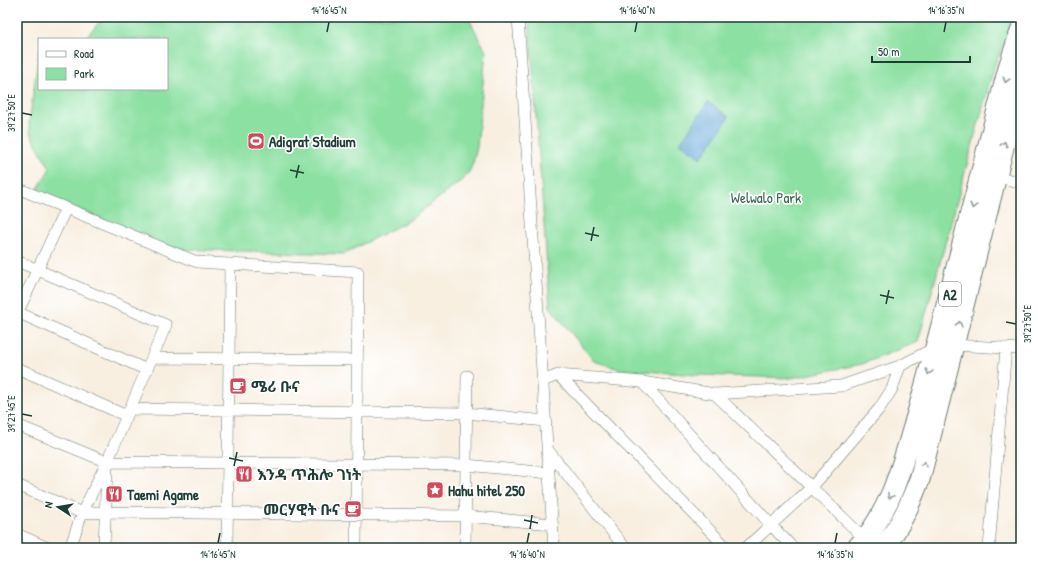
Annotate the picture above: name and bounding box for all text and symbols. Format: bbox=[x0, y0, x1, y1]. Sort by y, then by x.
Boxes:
text: 14°16'45"N bbox=[311, 4, 347, 17]
text: 14°16'40"N bbox=[619, 4, 655, 17]
text: 14°16'35"N bbox=[928, 4, 964, 17]
legend bbox=[38, 38, 168, 90]
scale bar bbox=[872, 38, 970, 64]
text: 50 m bbox=[878, 43, 899, 60]
text: Road bbox=[74, 45, 94, 62]
text: Park bbox=[74, 65, 94, 82]
one-way arrow bbox=[1002, 77, 1010, 84]
text: 39°27'50"E bbox=[5, 93, 18, 132]
sports icon: Adigrat Stadium bbox=[246, 131, 266, 151]
place label: Adigrat Stadium bbox=[269, 131, 356, 153]
one-way arrow bbox=[1000, 140, 1008, 147]
park label: Welwalo Park bbox=[731, 187, 801, 208]
one-way arrow bbox=[969, 202, 978, 209]
road number: A2 bbox=[939, 282, 961, 306]
text: 39°27'50"E bbox=[1021, 304, 1034, 343]
one-way arrow bbox=[955, 321, 963, 327]
one-way arrow bbox=[925, 369, 934, 376]
cafe icon: ሜሪ ቡና bbox=[228, 376, 248, 396]
place label: ሜሪ ቡና bbox=[251, 376, 300, 397]
text: 39°27'45"E bbox=[5, 395, 18, 433]
one-way arrow bbox=[919, 460, 928, 467]
restaurant icon: እንዳ ጥሕሎ ገነት bbox=[234, 464, 254, 484]
place label: እንዳ ጥሕሎ ገነት bbox=[257, 464, 362, 485]
place icon: Hahu hitel 250 bbox=[425, 480, 445, 500]
place label: Hahu hitel 250 bbox=[448, 480, 525, 501]
restaurant icon: Taemi Agame bbox=[104, 484, 124, 504]
place label: Taemi Agame bbox=[126, 484, 199, 506]
north arrow bbox=[38, 487, 78, 527]
one-way arrow bbox=[887, 492, 895, 500]
place label: መርሃዊት ቡና bbox=[263, 499, 341, 520]
cafe icon: መርሃዊት ቡና bbox=[343, 499, 363, 519]
text: N bbox=[41, 500, 56, 509]
text: 14°16'45"N bbox=[200, 548, 236, 561]
text: 14°16'40"N bbox=[509, 548, 545, 561]
text: 14°16'35"N bbox=[817, 548, 853, 561]

